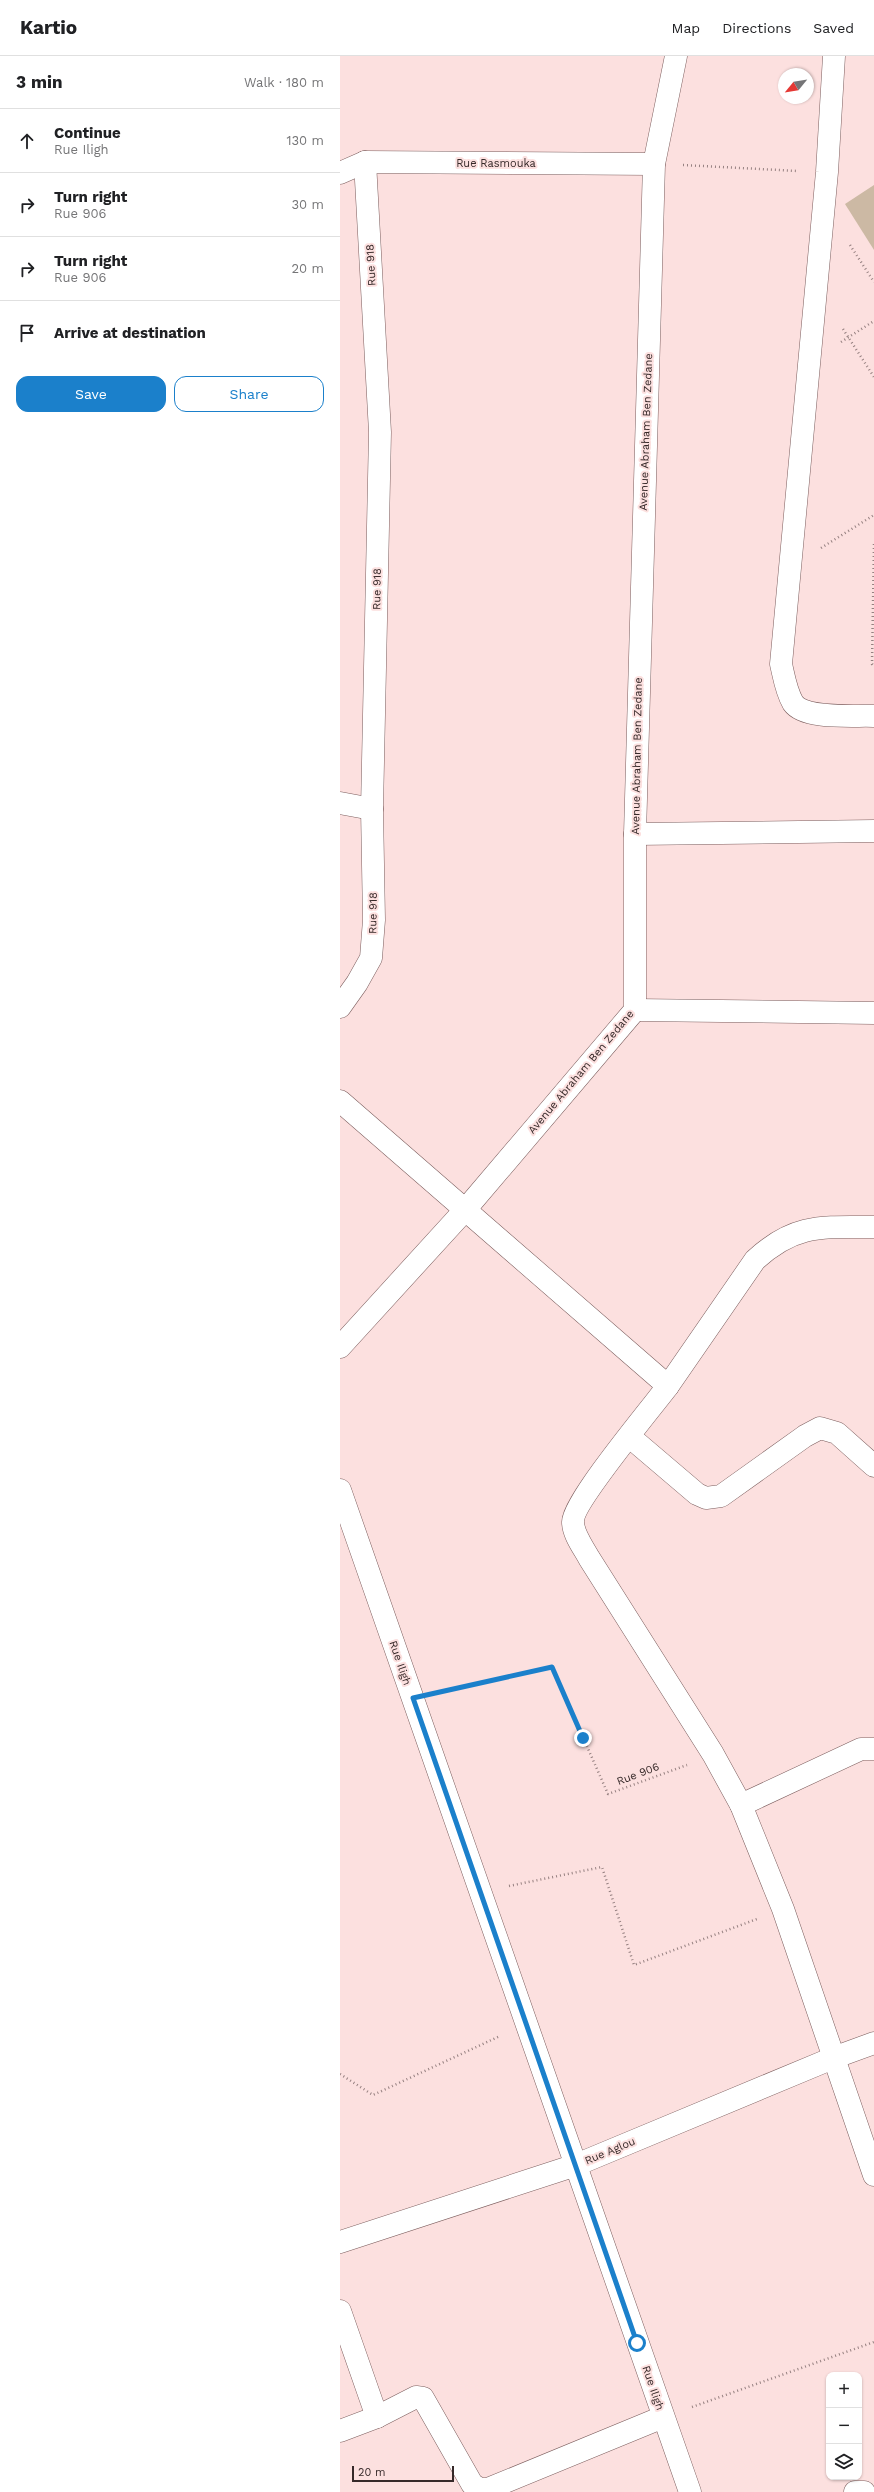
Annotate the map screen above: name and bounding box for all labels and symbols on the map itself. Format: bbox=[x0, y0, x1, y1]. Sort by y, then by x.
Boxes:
north arrow bbox=[778, 68, 814, 104]
street label: Rue Rasmouka bbox=[456, 157, 536, 170]
street label: Rue 918 bbox=[363, 244, 379, 286]
street label: Avenue Abraham Ben Zedane bbox=[637, 353, 655, 511]
street label: Rue 918 bbox=[370, 568, 384, 610]
street label: Avenue Abraham Ben Zedane bbox=[629, 677, 645, 835]
street label: Rue 918 bbox=[366, 892, 380, 934]
street label: Avenue Abraham Ben Zedane bbox=[525, 1007, 637, 1137]
street label: Rue Iligh bbox=[386, 1639, 414, 1687]
route end bbox=[574, 1729, 592, 1747]
street label: Rue 906 bbox=[615, 1760, 661, 1788]
street label: Rue Aglou bbox=[583, 2135, 637, 2167]
route start bbox=[628, 2334, 646, 2352]
street label: Rue Iligh bbox=[639, 2364, 667, 2412]
scale bar bbox=[352, 2464, 454, 2483]

